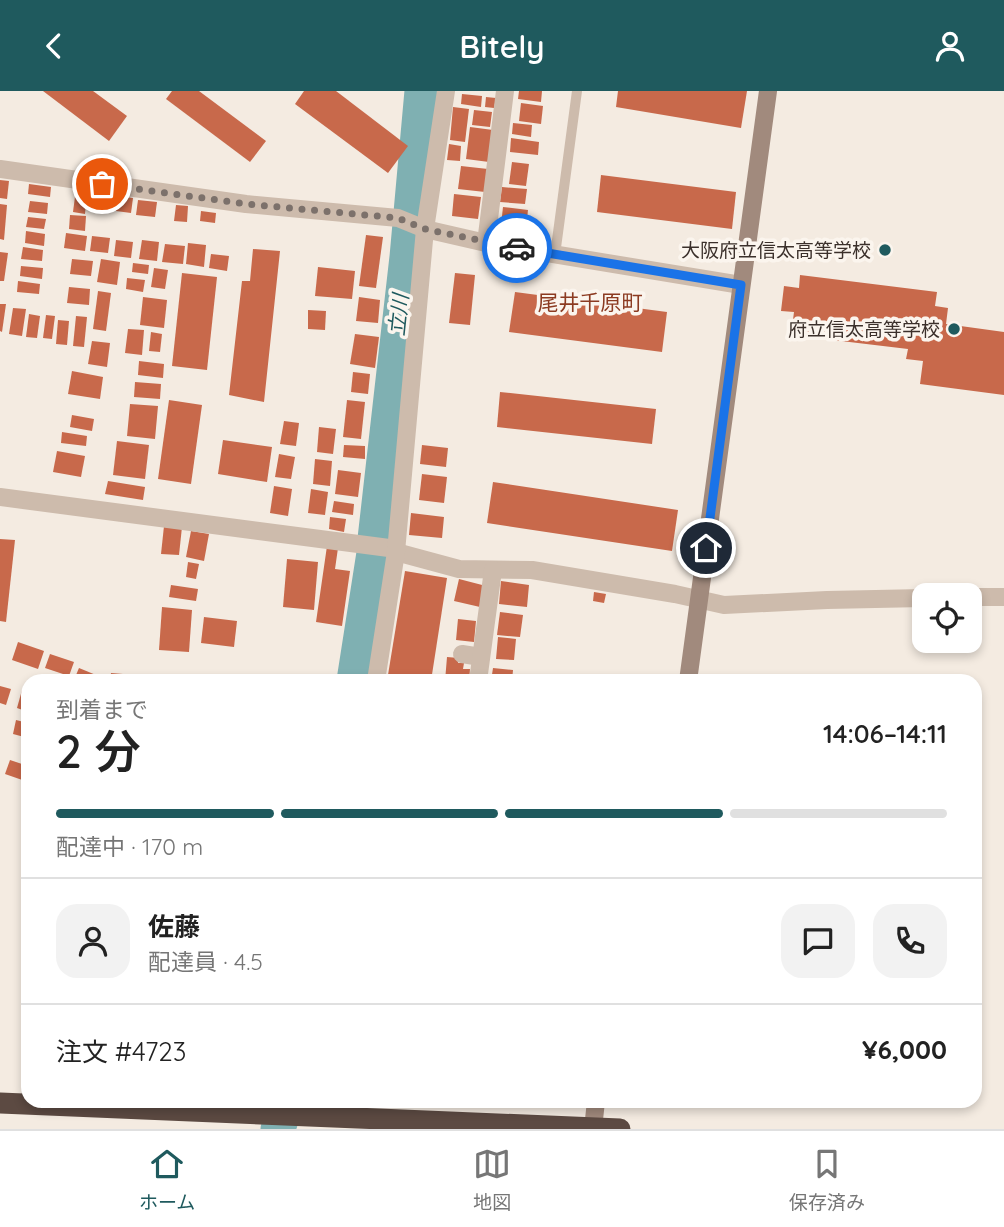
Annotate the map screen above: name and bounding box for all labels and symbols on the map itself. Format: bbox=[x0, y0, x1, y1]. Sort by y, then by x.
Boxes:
pin bbox=[72, 154, 132, 214]
courier bbox=[482, 213, 552, 283]
place label: 大阪府立信太高等学校 bbox=[681, 238, 871, 262]
marker: 大阪府立信太高等学校 bbox=[877, 242, 893, 258]
district label: 尾井千原町 bbox=[538, 289, 643, 315]
water label: 立川 bbox=[383, 291, 413, 337]
place label: 府立信太高等学校 bbox=[788, 317, 940, 341]
marker: 府立信太高等学校 bbox=[946, 321, 962, 337]
pin bbox=[676, 518, 736, 578]

